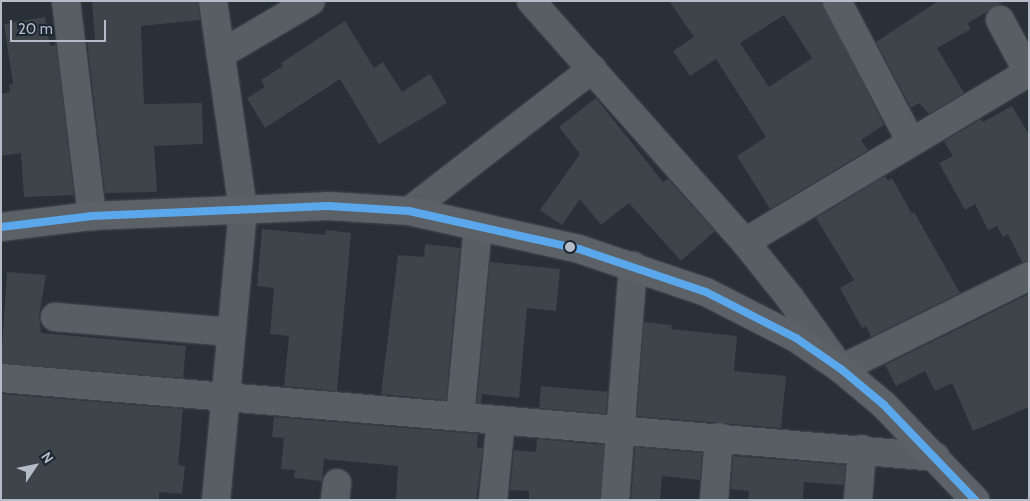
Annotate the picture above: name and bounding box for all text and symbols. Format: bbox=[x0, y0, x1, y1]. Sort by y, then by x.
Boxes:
scale bar bbox=[12, 10, 109, 42]
text: 20 m bbox=[18, 20, 53, 38]
unlabelled marker bbox=[565, 242, 575, 252]
north arrow bbox=[10, 441, 60, 491]
text: N bbox=[37, 448, 58, 467]

